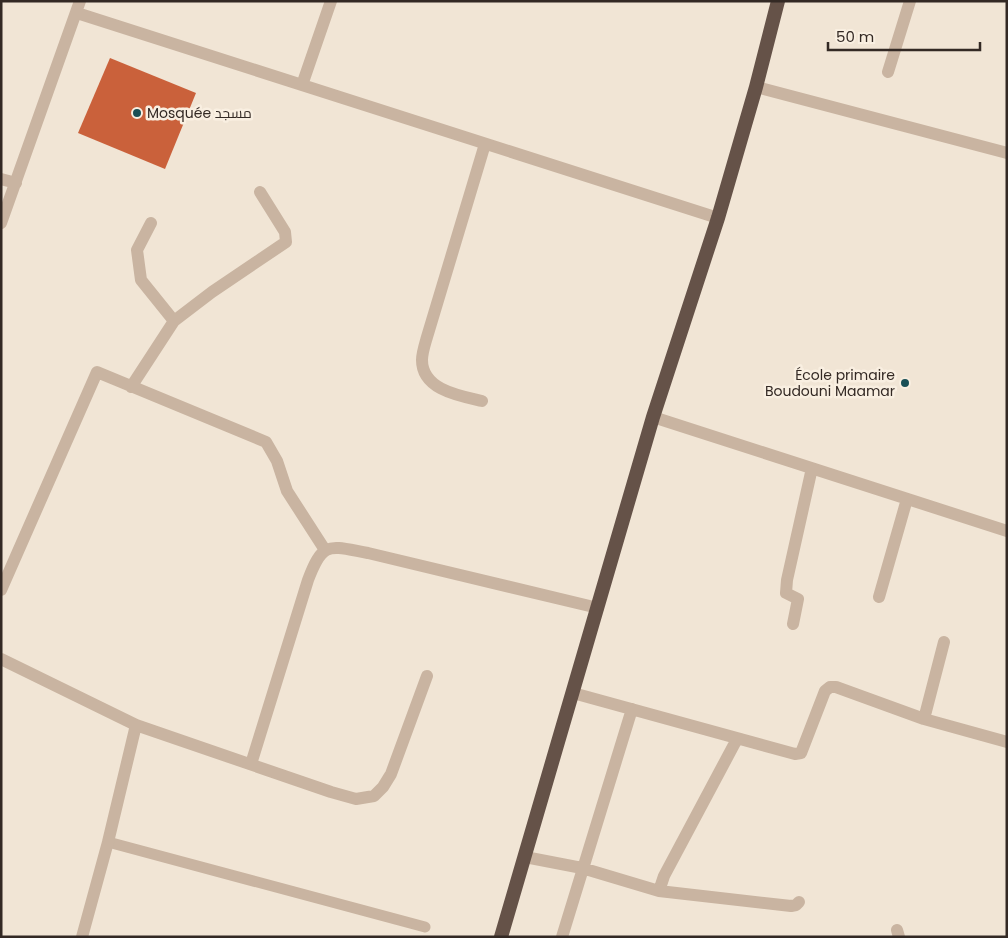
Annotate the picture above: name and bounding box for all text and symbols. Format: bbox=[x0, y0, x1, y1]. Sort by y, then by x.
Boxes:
scale bar bbox=[828, 20, 980, 52]
text: 50 m bbox=[836, 26, 874, 47]
place label: Mosquée مسجد bbox=[147, 103, 252, 123]
marker: Mosquée مسجد bbox=[131, 107, 143, 119]
place label: École primaire Boudouni Maamar bbox=[765, 365, 895, 401]
marker: École primaire Boudouni Maamar bbox=[899, 377, 911, 389]

